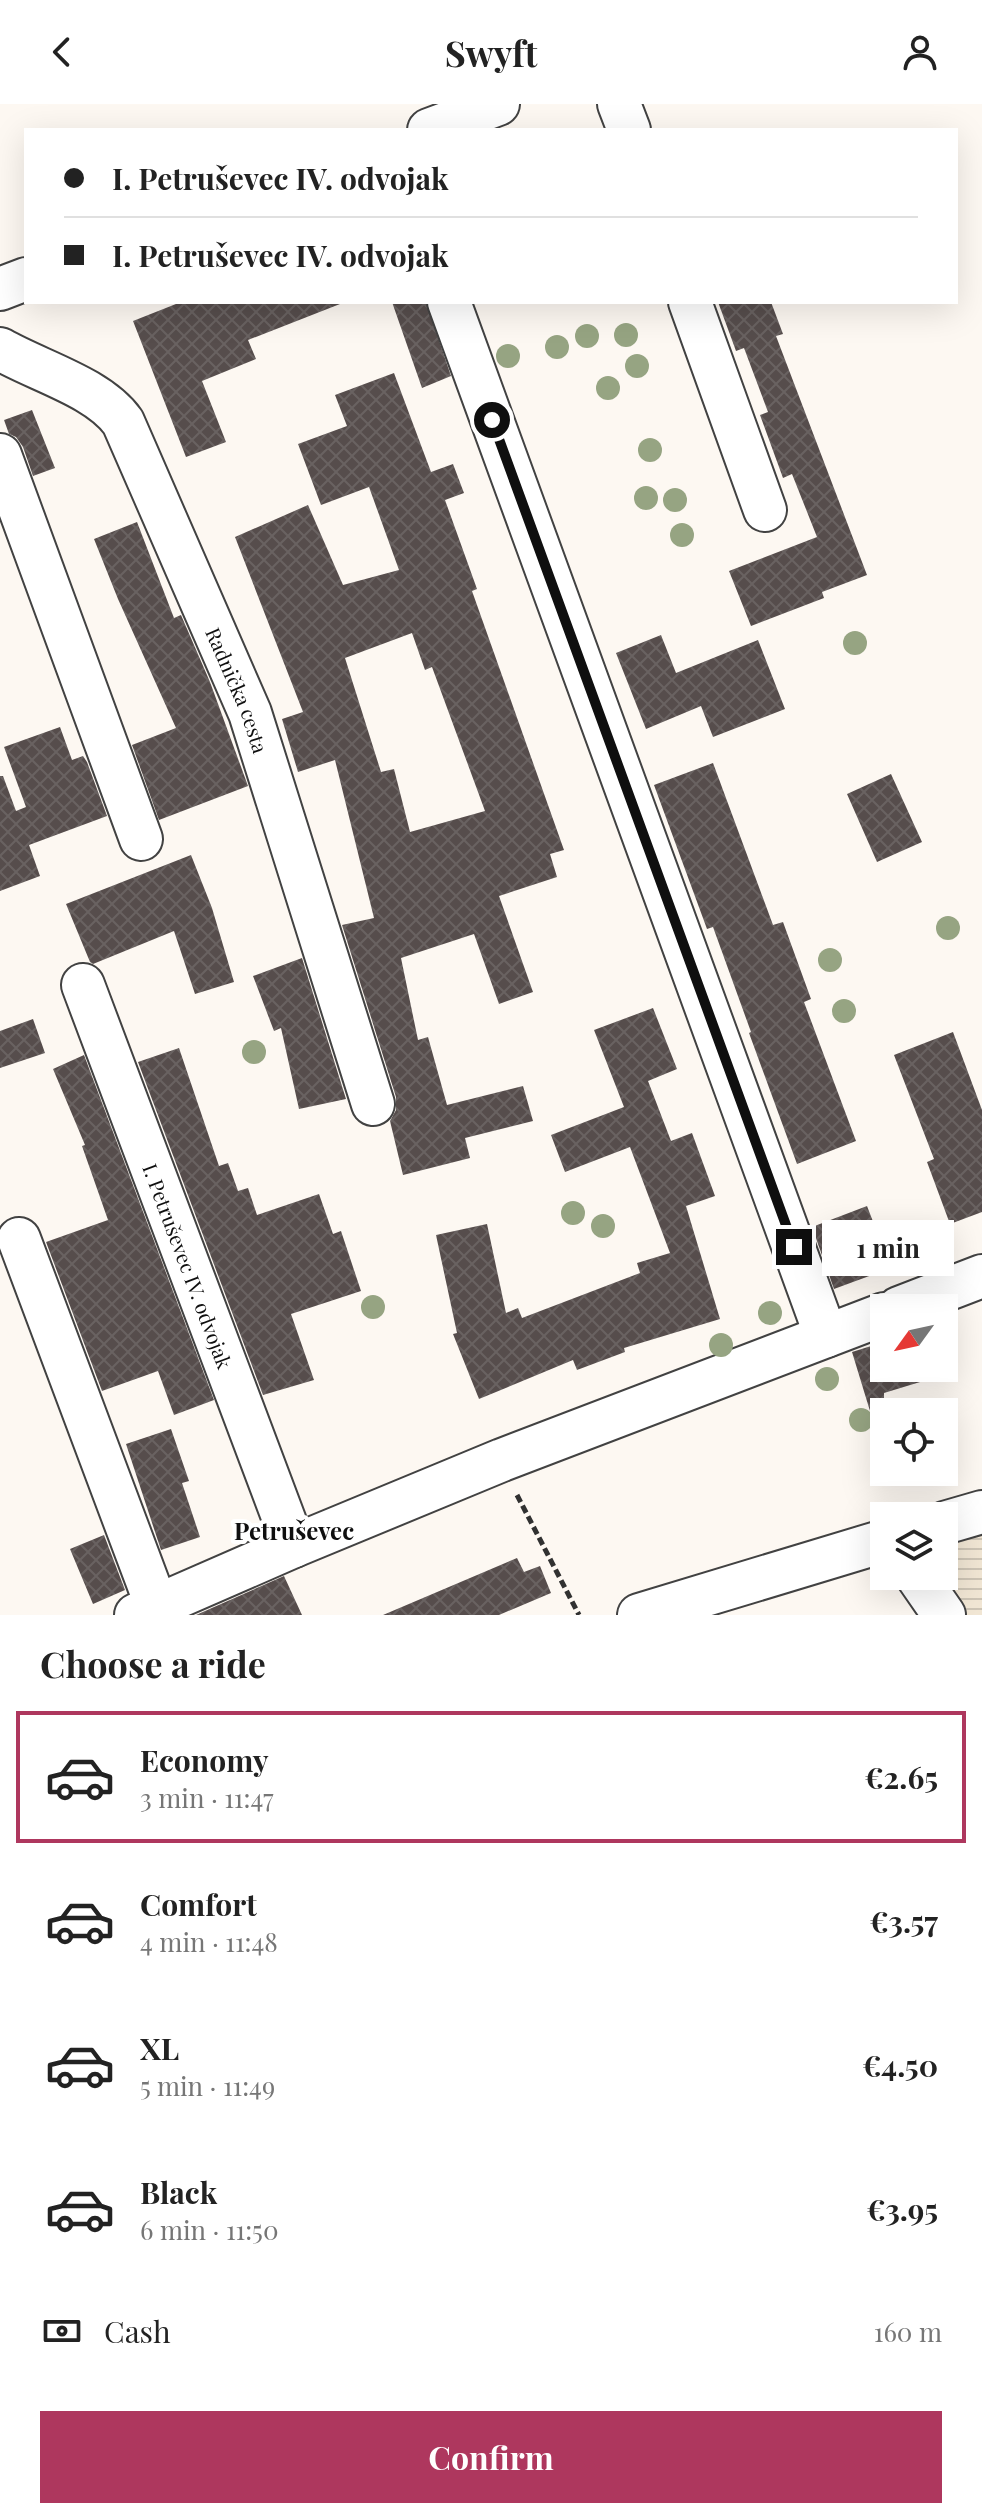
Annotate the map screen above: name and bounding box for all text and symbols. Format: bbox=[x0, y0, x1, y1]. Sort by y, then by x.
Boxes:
text: Swyft bbox=[445, 28, 537, 76]
icon: back bbox=[40, 30, 84, 74]
icon: person bbox=[898, 30, 942, 74]
text: I. Petruševec IV. odvojak bbox=[112, 158, 449, 198]
text: I. Petruševec IV. odvojak bbox=[112, 235, 449, 275]
route start bbox=[474, 402, 510, 438]
street label: Radnička cesta bbox=[201, 623, 275, 756]
street label: I. Petruševec IV. odvojak bbox=[138, 1159, 239, 1372]
callout: 1 min bbox=[822, 1219, 954, 1275]
route end bbox=[776, 1229, 812, 1265]
text: 1 min bbox=[856, 1230, 920, 1265]
north arrow bbox=[870, 1294, 958, 1382]
map controls bbox=[870, 1294, 958, 1590]
button: locate bbox=[870, 1398, 958, 1486]
button: layers bbox=[870, 1502, 958, 1590]
district label: Petruševec bbox=[234, 1514, 354, 1546]
text: Choose a ride bbox=[40, 1639, 266, 1687]
text: Economy bbox=[140, 1740, 269, 1780]
icon: car bbox=[44, 1741, 116, 1813]
text: €2.65 bbox=[864, 1757, 938, 1797]
text: 3 min · 11:47 bbox=[140, 1780, 273, 1815]
text: Comfort bbox=[140, 1884, 257, 1924]
icon: car bbox=[44, 1885, 116, 1957]
text: €3.57 bbox=[870, 1901, 938, 1941]
text: 4 min · 11:48 bbox=[140, 1924, 278, 1959]
text: XL bbox=[140, 2028, 179, 2068]
icon: car bbox=[44, 2029, 116, 2101]
text: €4.50 bbox=[862, 2045, 938, 2085]
text: 5 min · 11:49 bbox=[140, 2068, 275, 2103]
text: Black bbox=[140, 2172, 217, 2212]
icon: car bbox=[44, 2173, 116, 2245]
text: €3.95 bbox=[866, 2189, 938, 2229]
text: 6 min · 11:50 bbox=[140, 2212, 279, 2247]
icon: cash bbox=[40, 2309, 84, 2353]
text: Cash bbox=[104, 2311, 171, 2351]
text: 160 m bbox=[874, 2314, 942, 2349]
button: Confirm bbox=[40, 2411, 942, 2503]

